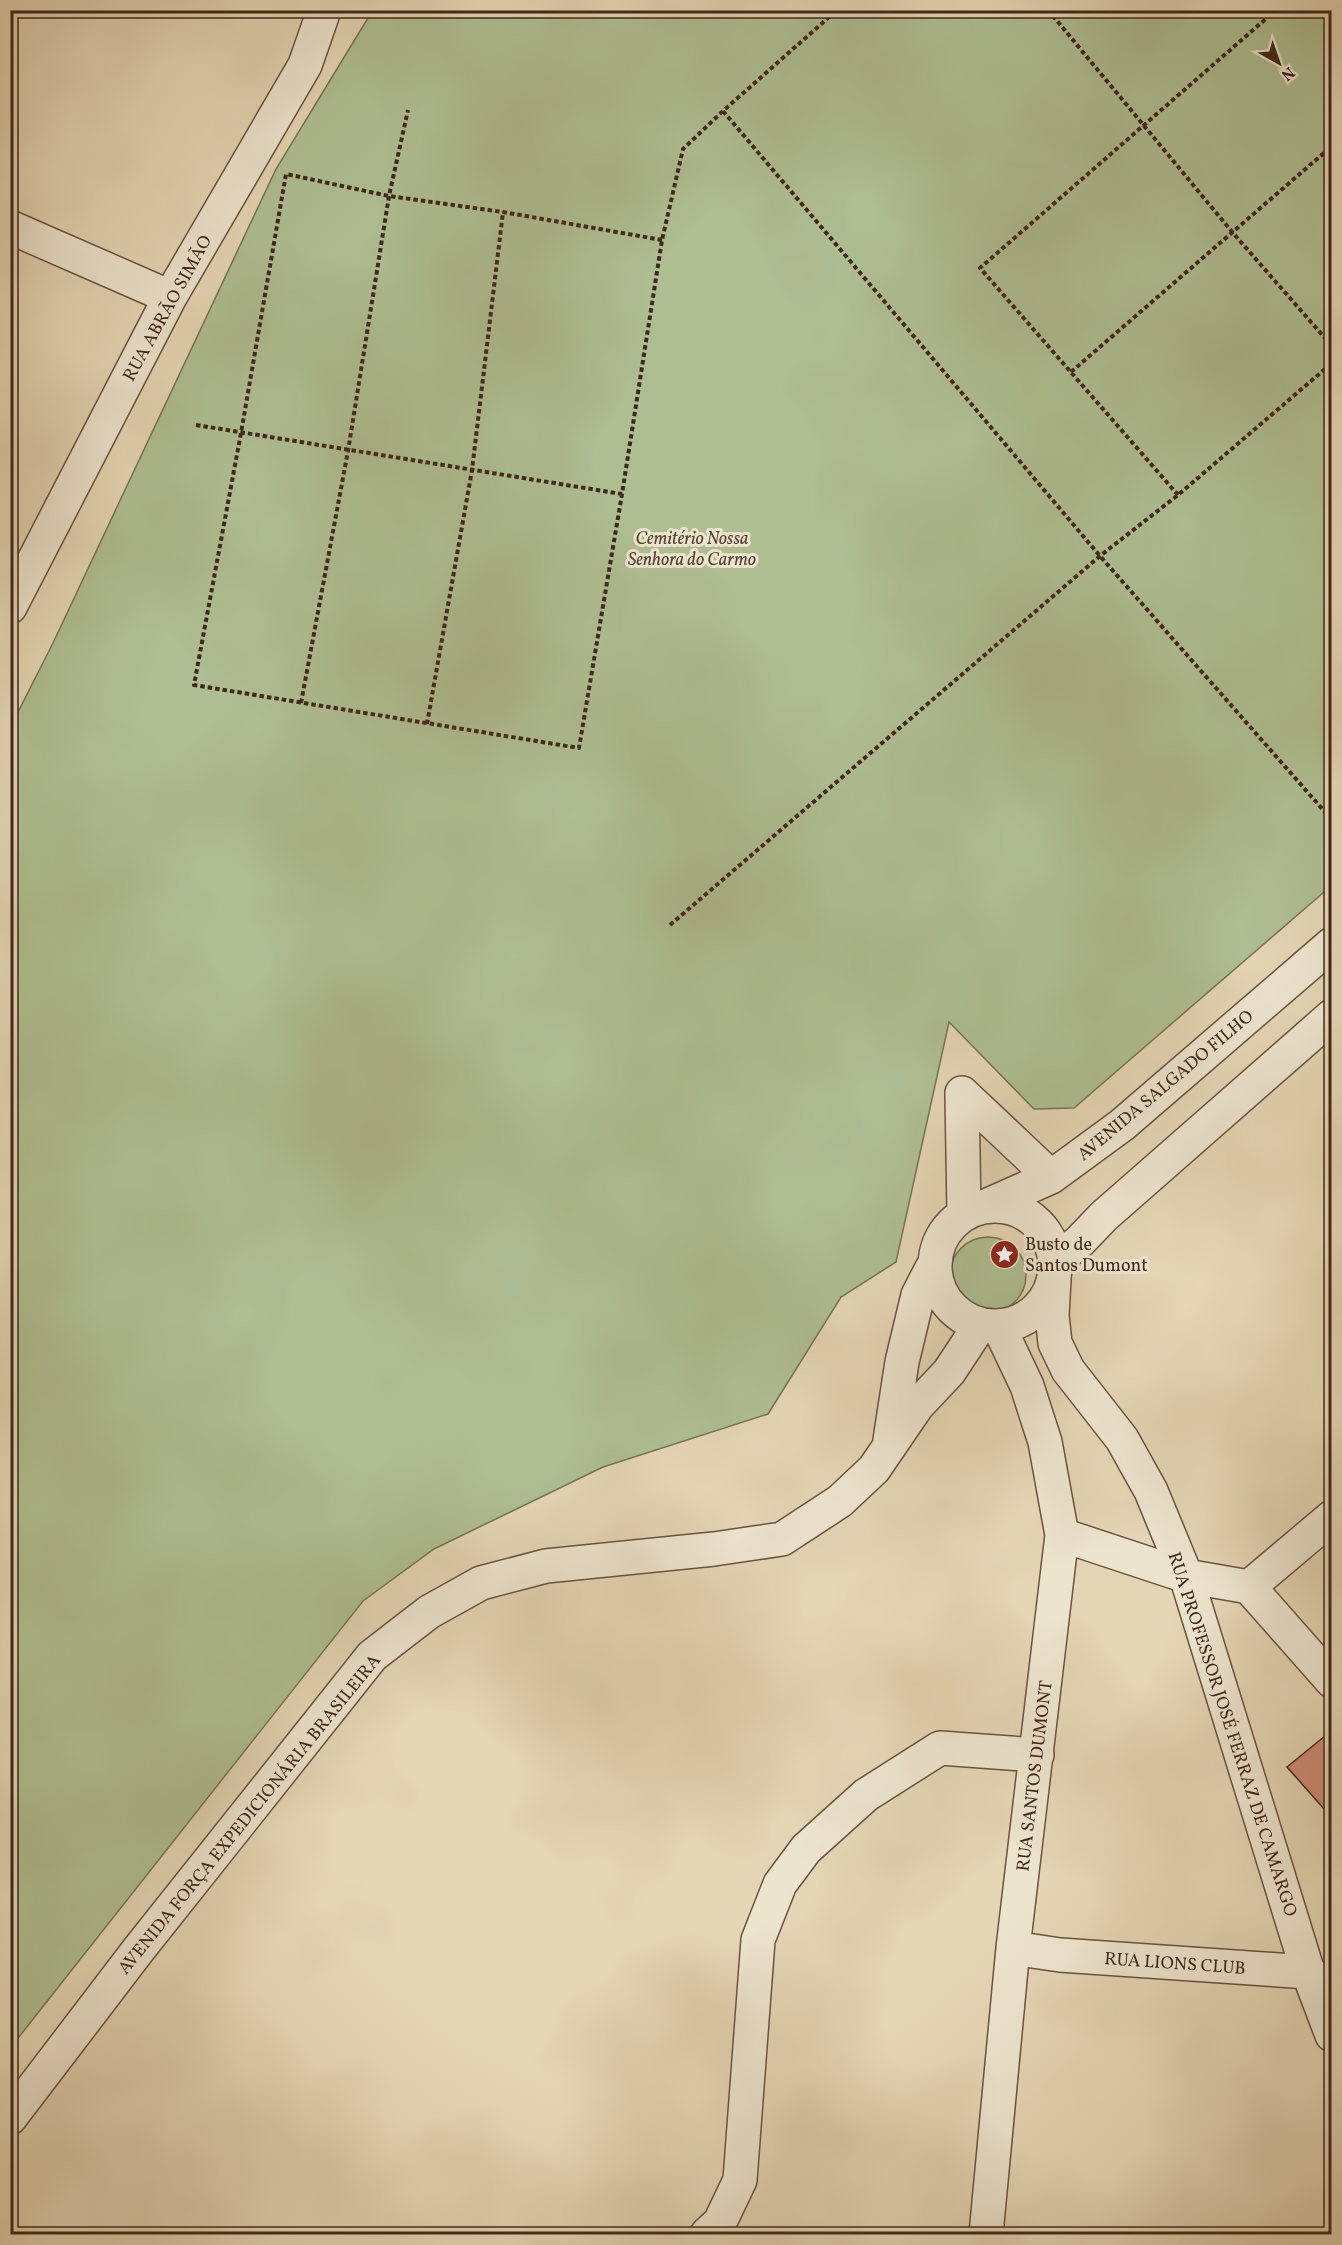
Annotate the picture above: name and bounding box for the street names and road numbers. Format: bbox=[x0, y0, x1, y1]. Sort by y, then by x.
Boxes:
street label: RUA ABRÃO SIMÃO bbox=[118, 231, 219, 386]
street label: AVENIDA SALGADO FILHO bbox=[1072, 1005, 1259, 1167]
street label: RUA PROFESSOR JOSÉ FERRAZ DE CAMARGO bbox=[1161, 1549, 1302, 1920]
street label: AVENIDA FORÇA EXPEDICIONÁRIA BRASILEIRA bbox=[113, 1649, 388, 1980]
street label: RUA SANTOS DUMONT bbox=[1011, 1679, 1060, 1873]
street label: RUA LIONS CLUB bbox=[1103, 1947, 1246, 1982]

